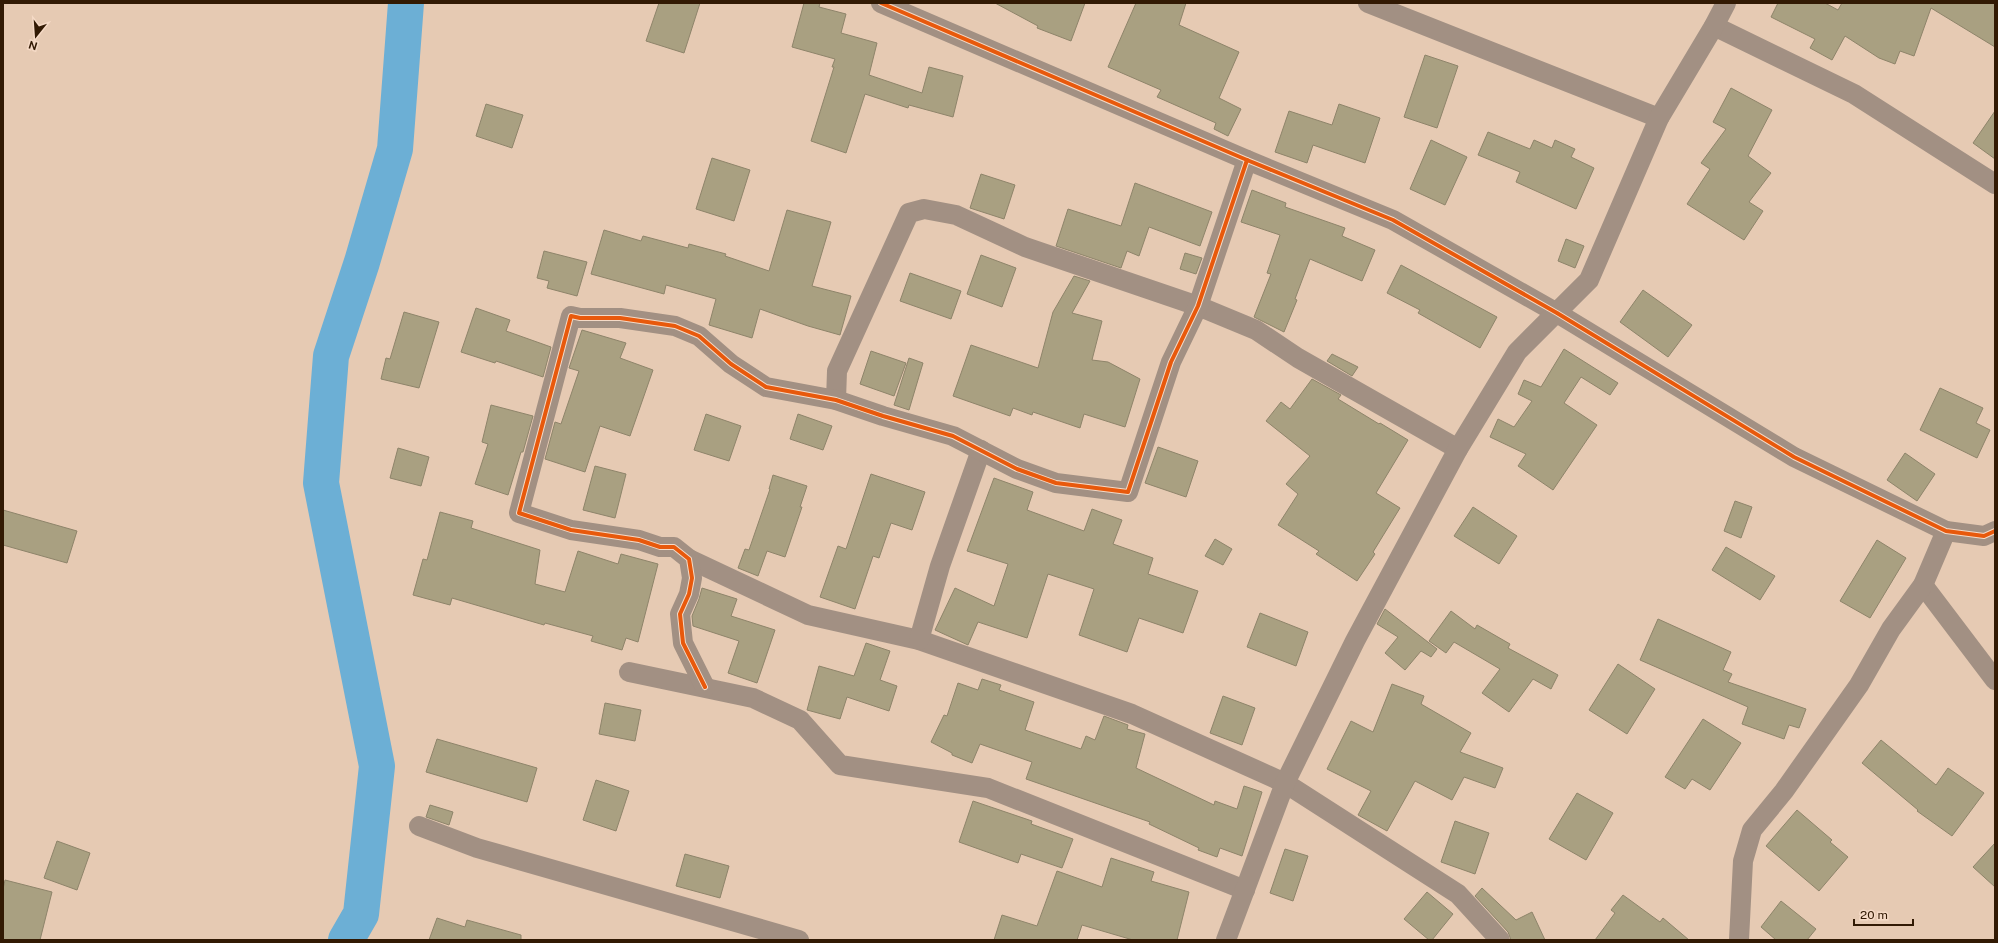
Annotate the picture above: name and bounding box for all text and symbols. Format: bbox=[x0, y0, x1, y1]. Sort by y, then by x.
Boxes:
north arrow bbox=[16, 16, 56, 56]
text: N bbox=[27, 39, 39, 53]
scale bar bbox=[1854, 901, 1913, 927]
text: 20 m bbox=[1860, 908, 1888, 922]

